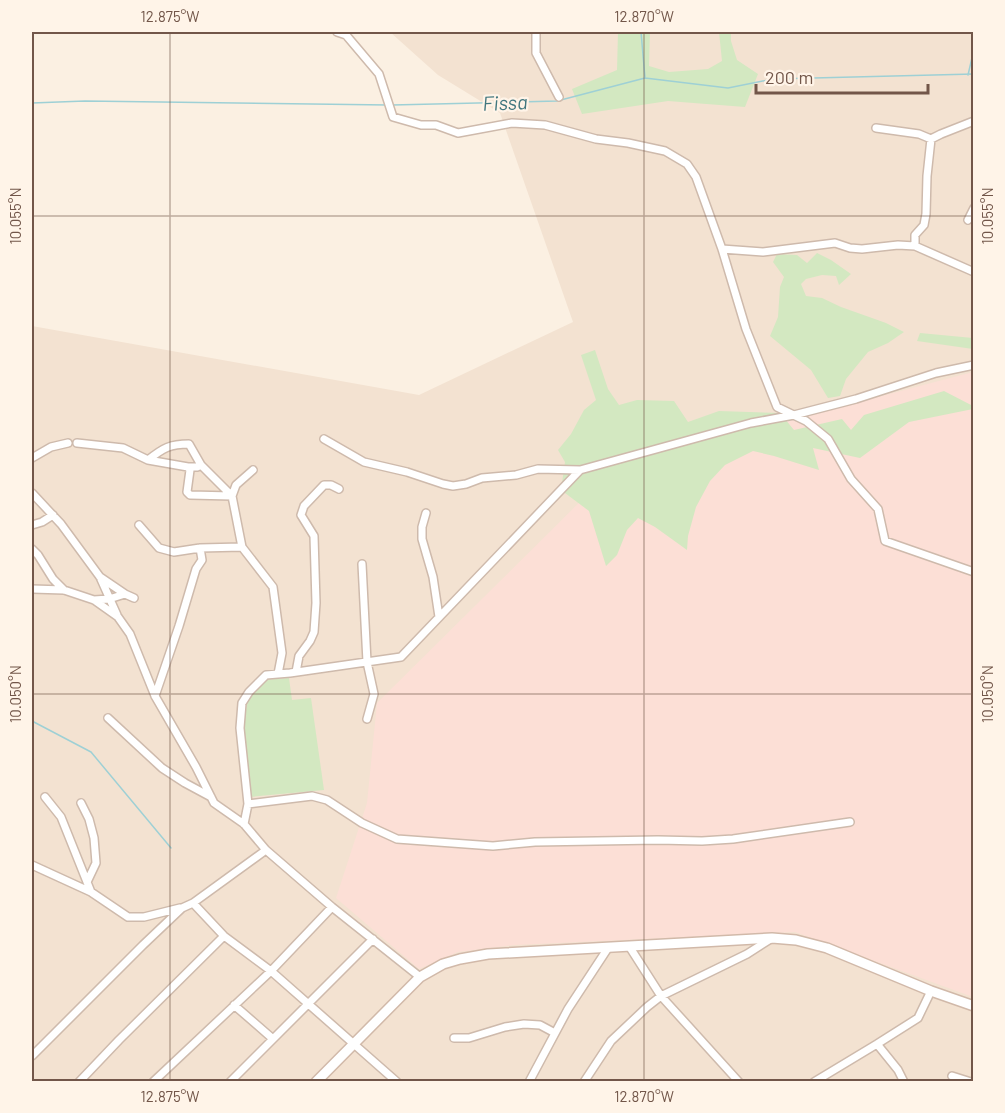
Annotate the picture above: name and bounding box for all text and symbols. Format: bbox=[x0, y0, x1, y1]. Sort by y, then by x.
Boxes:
text: 12.875°W bbox=[141, 7, 199, 25]
text: 12.870°W bbox=[614, 7, 674, 25]
scale bar bbox=[756, 57, 928, 95]
text: 200 m bbox=[765, 66, 813, 88]
water label: Fissa bbox=[482, 89, 528, 115]
text: 10.055°N bbox=[6, 187, 24, 245]
text: 10.055°N bbox=[978, 187, 996, 245]
text: 10.050°N bbox=[6, 665, 24, 723]
text: 10.050°N bbox=[978, 665, 996, 723]
text: 12.875°W bbox=[141, 1087, 199, 1105]
text: 12.870°W bbox=[614, 1087, 674, 1105]

